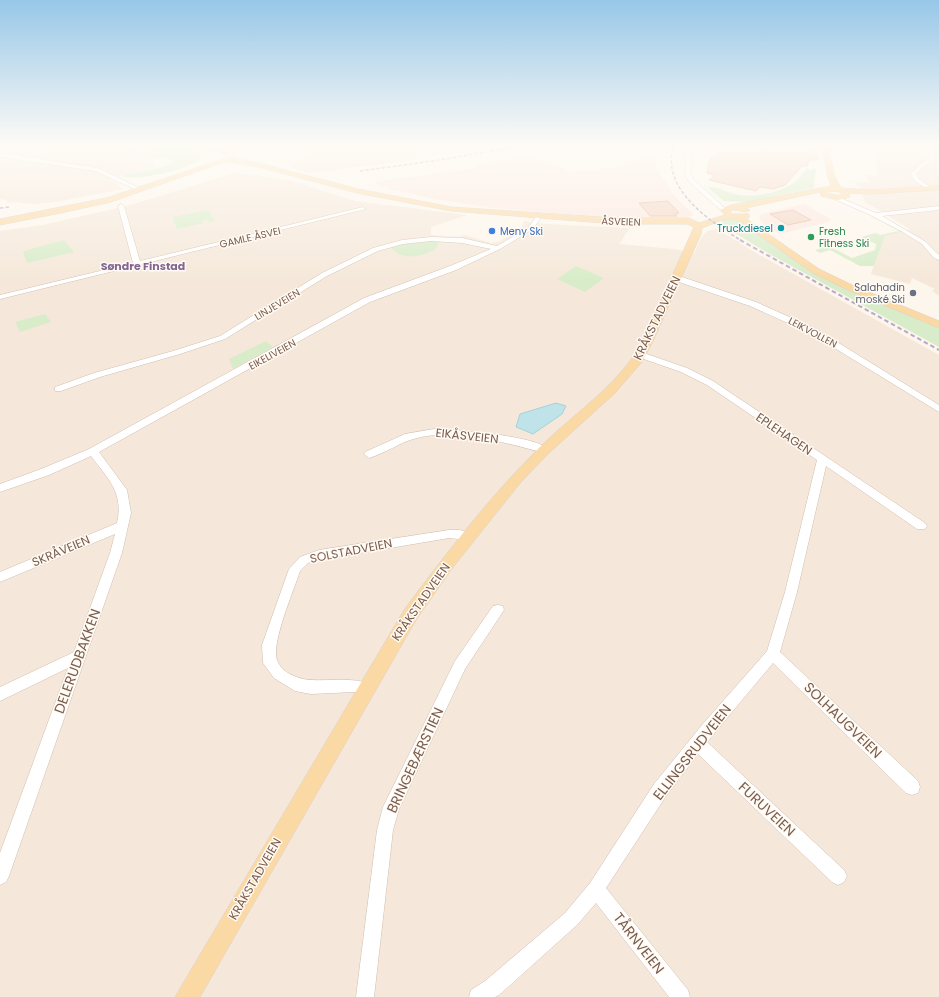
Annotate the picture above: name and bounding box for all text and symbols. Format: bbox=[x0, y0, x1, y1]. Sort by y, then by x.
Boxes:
street label: ÅSVEIEN bbox=[601, 213, 641, 230]
place label: Truckdiesel bbox=[717, 221, 773, 236]
street label: GAMLE ÅSVEI bbox=[218, 223, 282, 252]
marker: Truckdiesel bbox=[776, 223, 786, 233]
place label: Meny Ski bbox=[500, 224, 543, 239]
place label: Fresh Fitness Ski bbox=[819, 224, 869, 251]
marker: Meny Ski bbox=[487, 226, 497, 236]
marker: Fresh Fitness Ski bbox=[806, 232, 816, 242]
district label: Søndre Finstad bbox=[101, 258, 185, 274]
street label: KRÅKSTADVEIEN bbox=[629, 273, 684, 363]
place label: Salahadin moské Ski bbox=[854, 280, 905, 307]
street label: LINJEVEIEN bbox=[252, 285, 303, 324]
marker: Salahadin moské Ski bbox=[908, 288, 918, 298]
street label: LEIKVOLLEN bbox=[786, 313, 840, 352]
street label: EIKELIVEIEN bbox=[246, 335, 299, 374]
street label: EPLEHAGEN bbox=[753, 408, 816, 459]
street label: EIKÅSVEIEN bbox=[435, 424, 499, 447]
street label: SKRÅVEIEN bbox=[29, 531, 92, 570]
street label: SOLSTADVEIEN bbox=[308, 534, 394, 567]
street label: KRÅKSTADVEIEN bbox=[387, 559, 454, 644]
street label: DELERUDBAKKEN bbox=[49, 606, 105, 716]
street label: SOLHAUGVEIEN bbox=[799, 677, 887, 763]
street label: ELLINGSRUDVEIEN bbox=[648, 700, 736, 804]
street label: BRINGEBÆRSTIEN bbox=[382, 704, 448, 816]
street label: FURUVEIEN bbox=[734, 777, 800, 841]
street label: KRÅKSTADVEIEN bbox=[224, 835, 285, 923]
street label: TÅRNVEIEN bbox=[609, 908, 669, 978]

